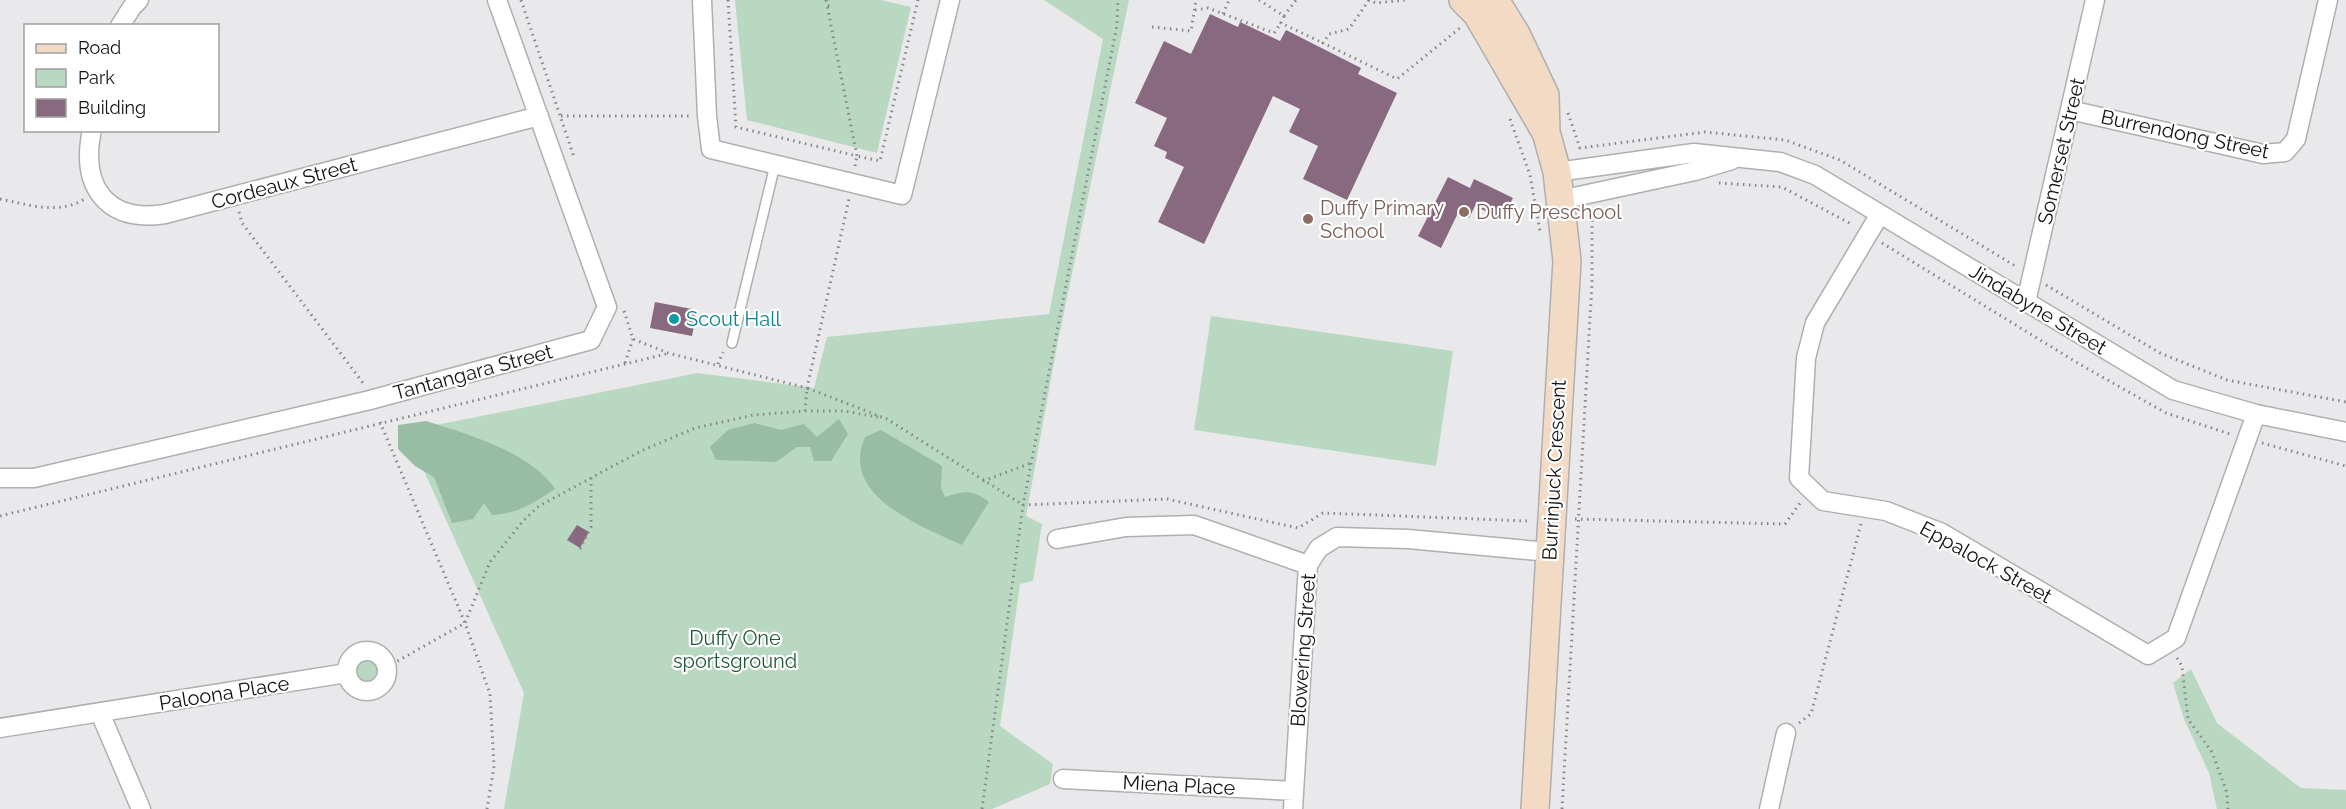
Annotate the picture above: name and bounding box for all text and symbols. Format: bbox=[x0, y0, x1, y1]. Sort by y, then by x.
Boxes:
legend bbox=[24, 24, 219, 132]
text: Road bbox=[78, 37, 121, 58]
text: Park bbox=[78, 67, 115, 88]
street label: Somerset Street bbox=[2032, 75, 2090, 227]
text: Building bbox=[78, 97, 146, 118]
street label: Burrendong Street bbox=[2099, 104, 2272, 164]
street label: Cordeaux Street bbox=[208, 152, 360, 214]
place label: Duffy Primary School bbox=[1320, 196, 1444, 243]
place label: Duffy Preschool bbox=[1476, 200, 1622, 224]
marker: Duffy Preschool bbox=[1457, 205, 1471, 219]
marker: Duffy Primary School bbox=[1301, 212, 1315, 226]
street label: Jindabyne Street bbox=[1965, 259, 2111, 360]
place label: Scout Hall bbox=[686, 307, 782, 331]
marker: Scout Hall bbox=[667, 312, 681, 326]
street label: Tantangara Street bbox=[391, 339, 555, 405]
street label: Burrinjuck Crescent bbox=[1537, 379, 1571, 561]
street label: Eppalock Street bbox=[1916, 516, 2056, 608]
street label: Blowering Street bbox=[1286, 572, 1320, 728]
park label: Duffy One sportsground bbox=[673, 626, 797, 673]
street label: Paloona Place bbox=[157, 671, 291, 715]
street label: Miena Place bbox=[1122, 770, 1236, 800]

